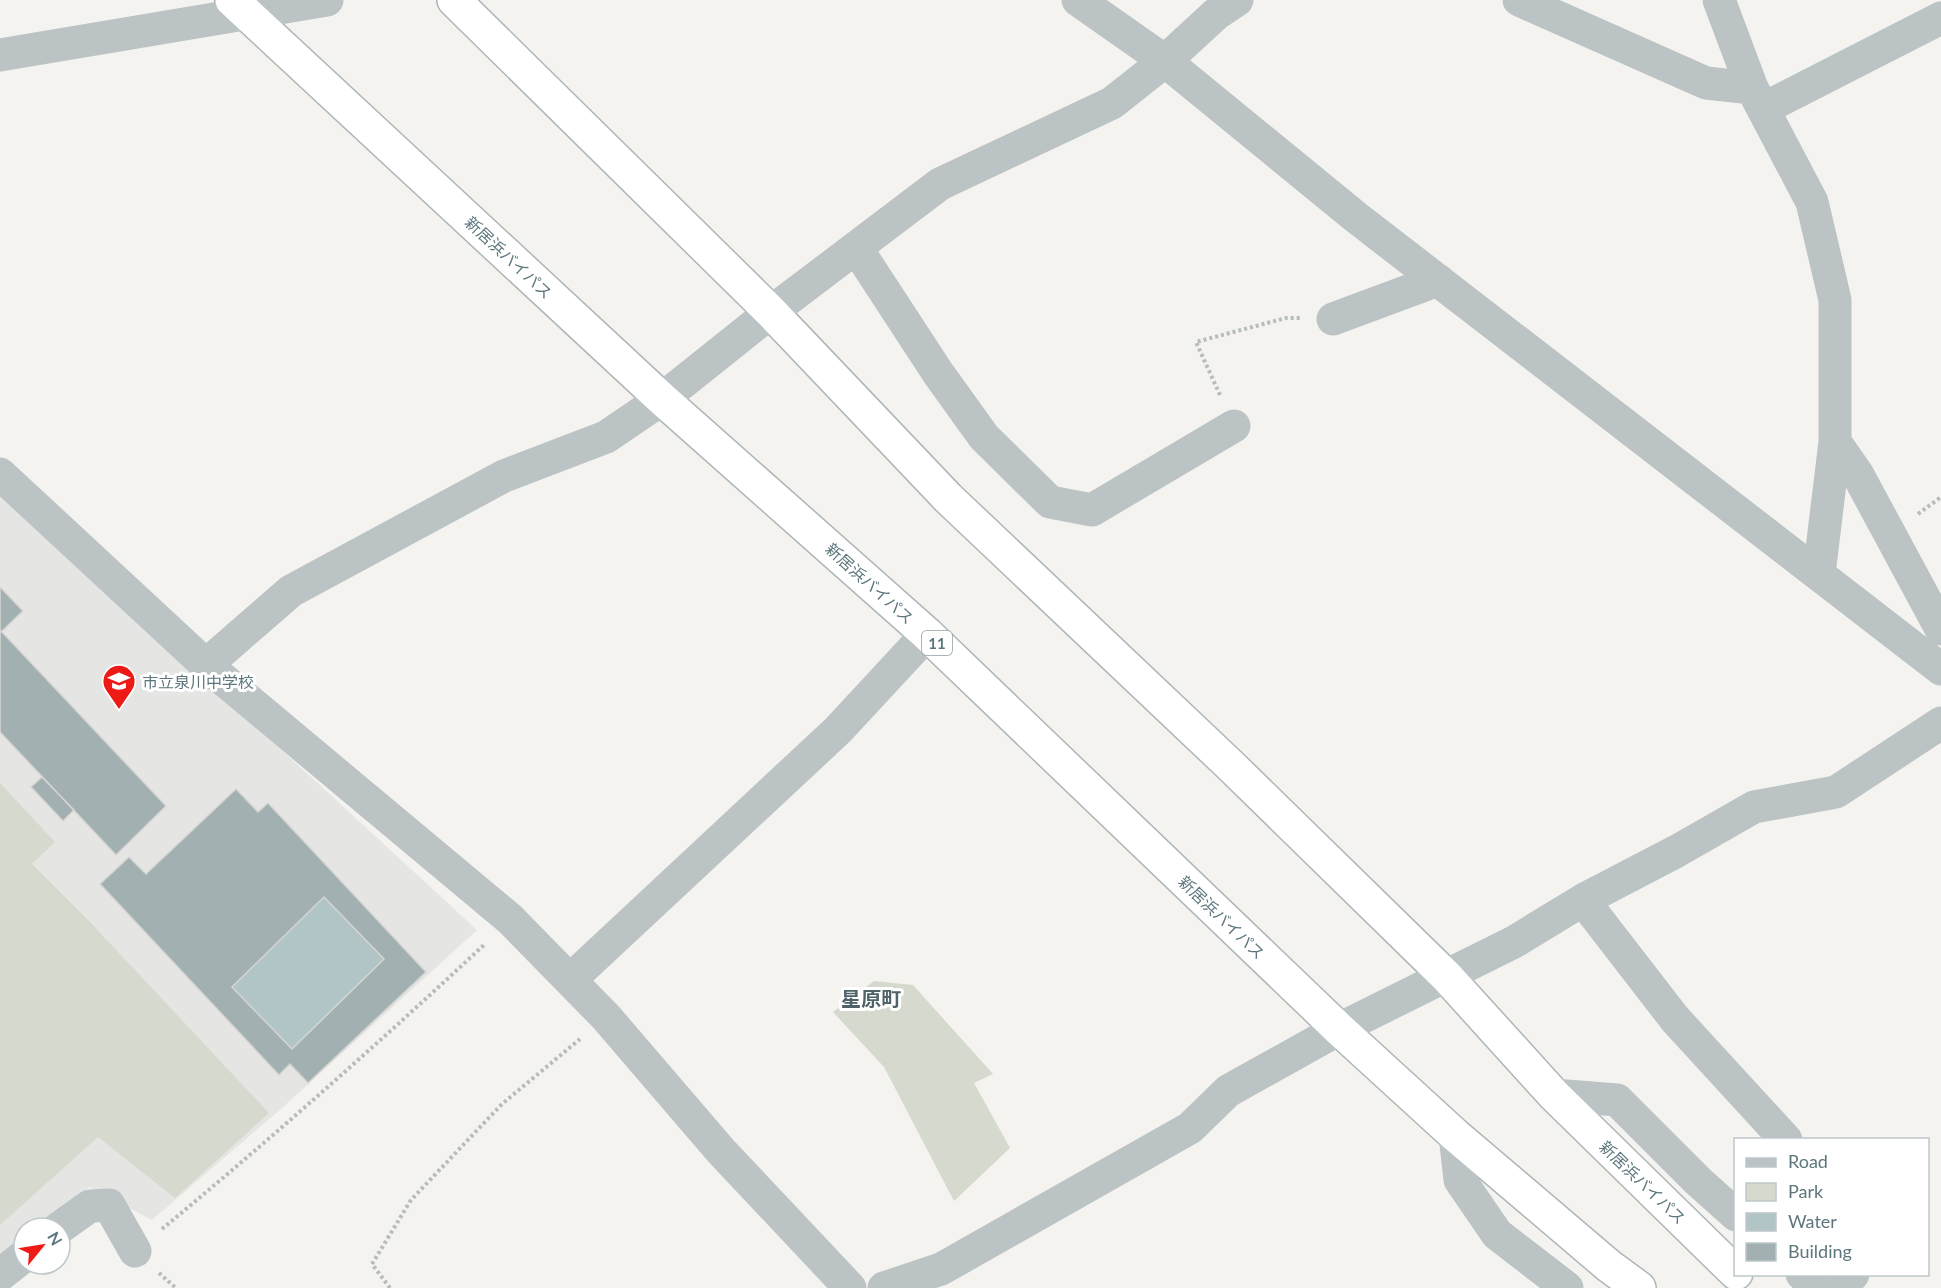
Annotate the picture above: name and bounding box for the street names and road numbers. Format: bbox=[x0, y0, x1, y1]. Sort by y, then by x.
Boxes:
street label: 新居浜バイパス bbox=[462, 212, 556, 302]
street label: 新居浜バイパス bbox=[822, 539, 918, 627]
road number: 11 bbox=[922, 631, 952, 655]
street label: 新居浜バイパス bbox=[1175, 871, 1269, 963]
street label: 新居浜バイパス bbox=[1596, 1136, 1690, 1228]

